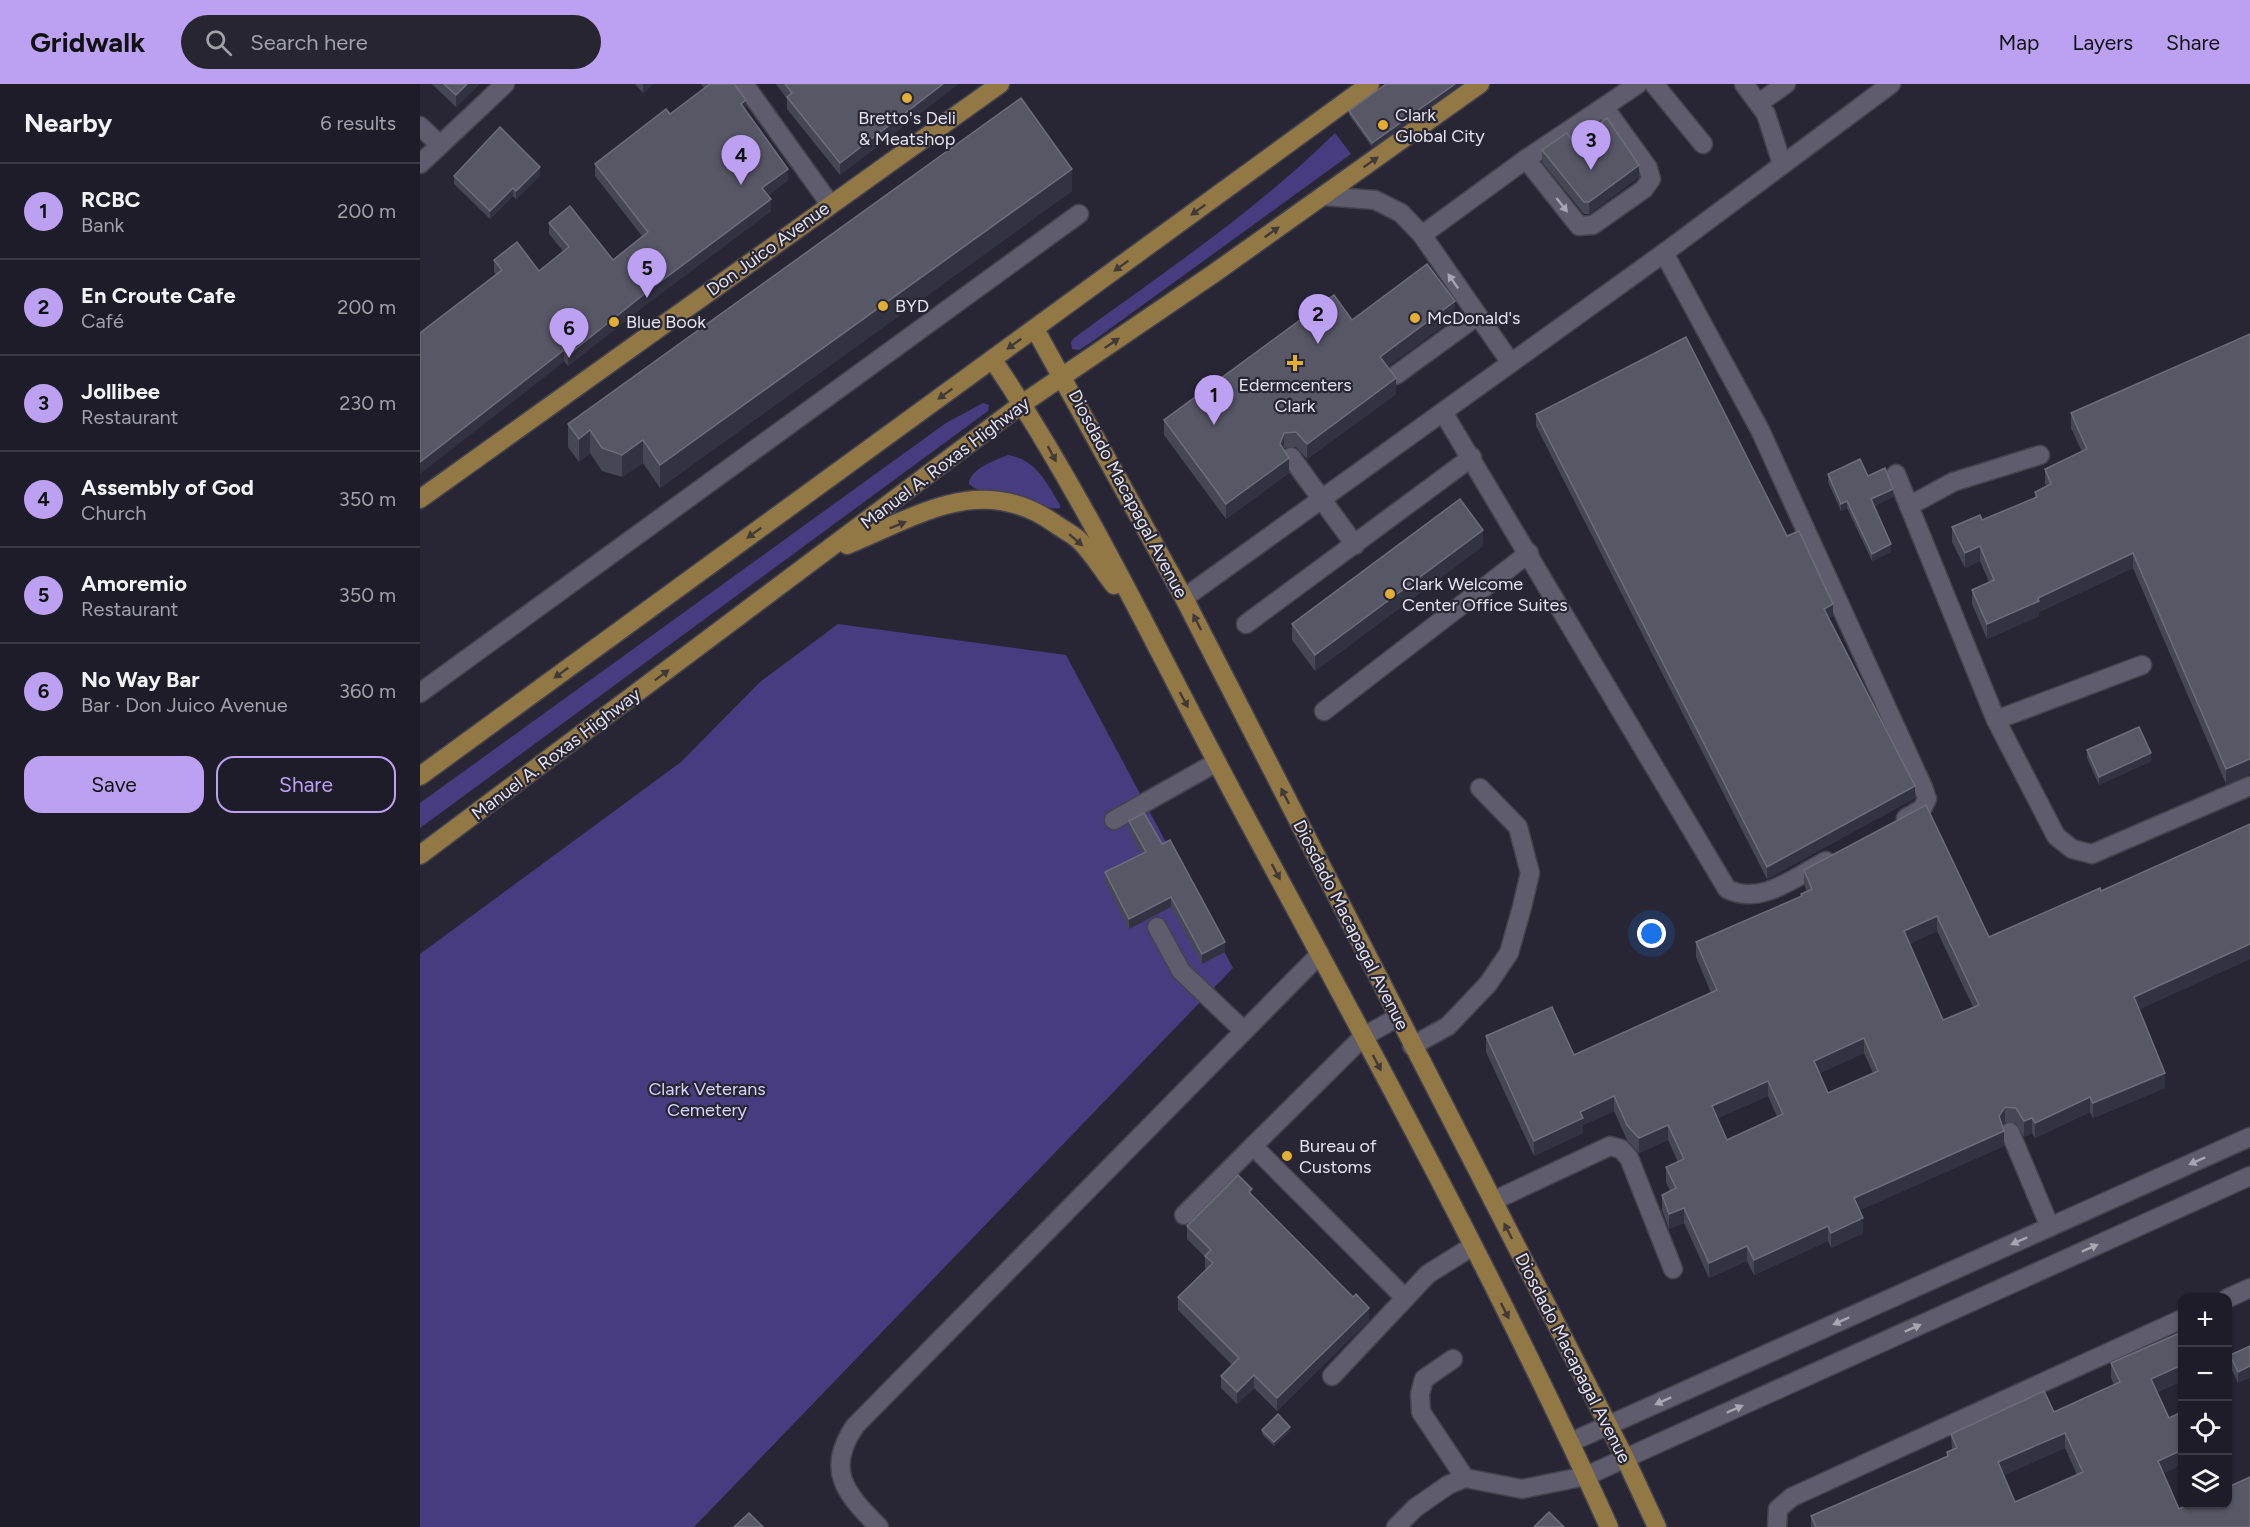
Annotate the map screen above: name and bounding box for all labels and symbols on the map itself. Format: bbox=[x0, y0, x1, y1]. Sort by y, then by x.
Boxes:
marker: Bretto's Deli & Meatshop bbox=[900, 91, 914, 105]
place label: Clark Global City bbox=[1395, 104, 1485, 147]
place label: Bretto's Deli & Meatshop bbox=[858, 107, 956, 150]
marker: Clark Global City bbox=[1376, 118, 1390, 132]
pin: 3 bbox=[1572, 120, 1610, 170]
pin: 4 bbox=[722, 135, 760, 185]
one-way arrow bbox=[1363, 157, 1379, 168]
street label: Don Juico Avenue bbox=[702, 197, 834, 301]
one-way arrow bbox=[1556, 198, 1568, 213]
one-way arrow bbox=[1191, 203, 1206, 215]
one-way arrow bbox=[1264, 226, 1280, 238]
pin: 5 bbox=[628, 248, 666, 298]
one-way arrow bbox=[1113, 260, 1129, 272]
one-way arrow bbox=[1447, 273, 1459, 289]
pin: 2 bbox=[1298, 294, 1338, 344]
place label: BYD bbox=[895, 295, 929, 317]
marker: BYD bbox=[876, 299, 890, 313]
place label: McDonald's bbox=[1427, 307, 1521, 329]
pin: 6 bbox=[550, 308, 588, 358]
place label: Blue Book bbox=[626, 311, 706, 333]
marker: McDonald's bbox=[1408, 311, 1422, 325]
marker: Blue Book bbox=[607, 315, 621, 329]
one-way arrow bbox=[1006, 338, 1022, 350]
one-way arrow bbox=[1104, 338, 1120, 349]
marker: Edermcenters Clark bbox=[1286, 354, 1304, 372]
place label: Edermcenters Clark bbox=[1238, 374, 1352, 417]
pin: 1 bbox=[1194, 376, 1234, 425]
street label: Diosdado Macapagal Avenue bbox=[1064, 386, 1192, 602]
one-way arrow bbox=[938, 388, 954, 400]
street label: Manuel A. Roxas Highway bbox=[856, 392, 1034, 534]
one-way arrow bbox=[1047, 446, 1057, 463]
one-way arrow bbox=[889, 520, 907, 530]
one-way arrow bbox=[747, 527, 763, 539]
one-way arrow bbox=[1069, 533, 1084, 547]
place label: Clark Welcome Center Office Suites bbox=[1402, 573, 1568, 616]
marker: Clark Welcome Center Office Suites bbox=[1383, 587, 1397, 601]
one-way arrow bbox=[1192, 613, 1202, 631]
one-way arrow bbox=[554, 667, 569, 679]
one-way arrow bbox=[654, 670, 669, 682]
street label: Manuel A. Roxas Highway bbox=[467, 683, 645, 825]
one-way arrow bbox=[1179, 692, 1189, 709]
one-way arrow bbox=[1280, 787, 1290, 804]
street label: Diosdado Macapagal Avenue bbox=[1288, 816, 1414, 1034]
one-way arrow bbox=[1271, 864, 1281, 881]
your location bbox=[1637, 919, 1666, 948]
one-way arrow bbox=[1372, 1055, 1382, 1072]
park label: Clark Veterans Cemetery bbox=[648, 1078, 766, 1121]
place label: Bureau of Customs bbox=[1299, 1135, 1377, 1178]
marker: Bureau of Customs bbox=[1280, 1149, 1294, 1163]
one-way arrow bbox=[2188, 1157, 2205, 1166]
one-way arrow bbox=[1504, 1222, 1514, 1240]
one-way arrow bbox=[2010, 1237, 2027, 1246]
one-way arrow bbox=[2082, 1244, 2099, 1253]
street label: Diosdado Macapagal Avenue bbox=[1510, 1249, 1636, 1467]
one-way arrow bbox=[1501, 1302, 1510, 1319]
one-way arrow bbox=[1832, 1317, 1850, 1326]
one-way arrow bbox=[1904, 1324, 1921, 1333]
one-way arrow bbox=[1654, 1396, 1672, 1406]
one-way arrow bbox=[1726, 1404, 1743, 1413]

